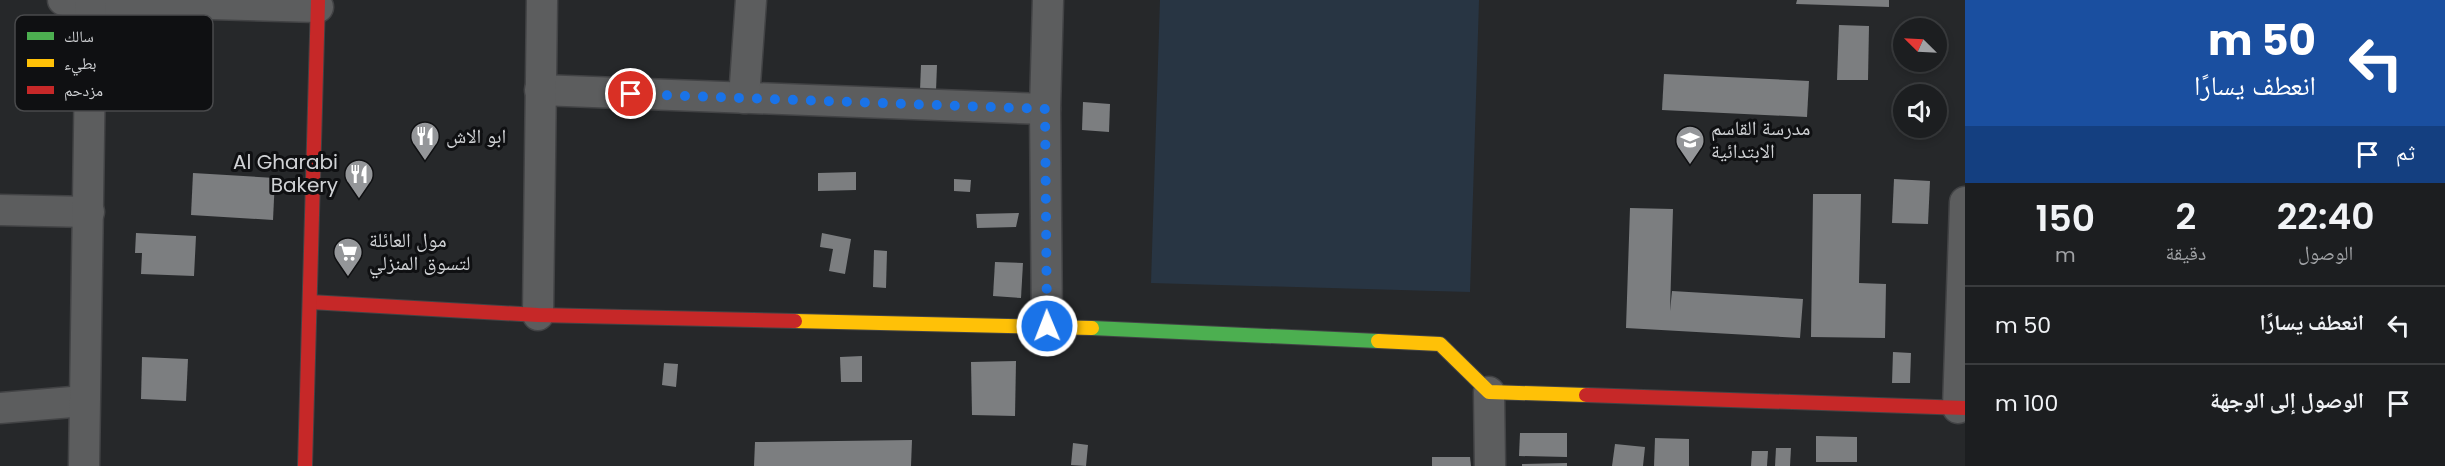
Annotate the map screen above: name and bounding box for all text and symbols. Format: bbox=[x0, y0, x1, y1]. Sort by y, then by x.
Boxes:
text: 50 m bbox=[2208, 11, 2316, 70]
legend bbox=[15, 15, 213, 111]
north arrow bbox=[1893, 18, 1947, 72]
map controls bbox=[1893, 18, 1947, 138]
icon: left bbox=[2337, 24, 2415, 102]
text: سالك bbox=[64, 25, 94, 48]
text: بطيء bbox=[64, 52, 96, 76]
text: انعطف يسارًا bbox=[2194, 67, 2316, 104]
pin bbox=[605, 68, 656, 119]
icon: arrive bbox=[614, 77, 647, 110]
text: مزدحم bbox=[64, 79, 103, 102]
button: sound bbox=[1893, 84, 1947, 138]
place label: مدرسة القاسم الابتدائية bbox=[1711, 114, 1810, 165]
restaurant icon: ابو الاش bbox=[409, 120, 441, 162]
place label: ابو الاش bbox=[446, 122, 506, 150]
school or university icon: مدرسة القاسم الابتدائية bbox=[1674, 124, 1706, 166]
text: ثم bbox=[2396, 137, 2415, 168]
icon: arrive bbox=[2351, 138, 2384, 171]
place label: Al Gharabi Bakery bbox=[233, 148, 338, 199]
restaurant icon: Al Gharabi Bakery bbox=[343, 158, 375, 200]
text: 2 bbox=[2176, 191, 2196, 242]
text: 22:40 bbox=[2277, 191, 2375, 242]
text: 150 bbox=[2036, 193, 2095, 244]
place label: مول العائلة لتسوق المنزلي bbox=[369, 226, 471, 279]
supermarket icon: مول العائلة لتسوق المنزلي bbox=[332, 236, 364, 278]
text: دقيقة bbox=[2166, 239, 2206, 267]
text: الوصول bbox=[2298, 239, 2353, 267]
text: m bbox=[2055, 241, 2076, 269]
position arrow bbox=[1015, 294, 1079, 358]
text: انعطف يسارًا bbox=[2260, 307, 2364, 338]
icon: left bbox=[2382, 309, 2415, 342]
text: 50 m bbox=[1995, 310, 2051, 341]
text: الوصول إلى الوجهة bbox=[2210, 385, 2364, 416]
icon: arrive bbox=[2382, 387, 2415, 420]
text: 100 m bbox=[1995, 388, 2058, 419]

